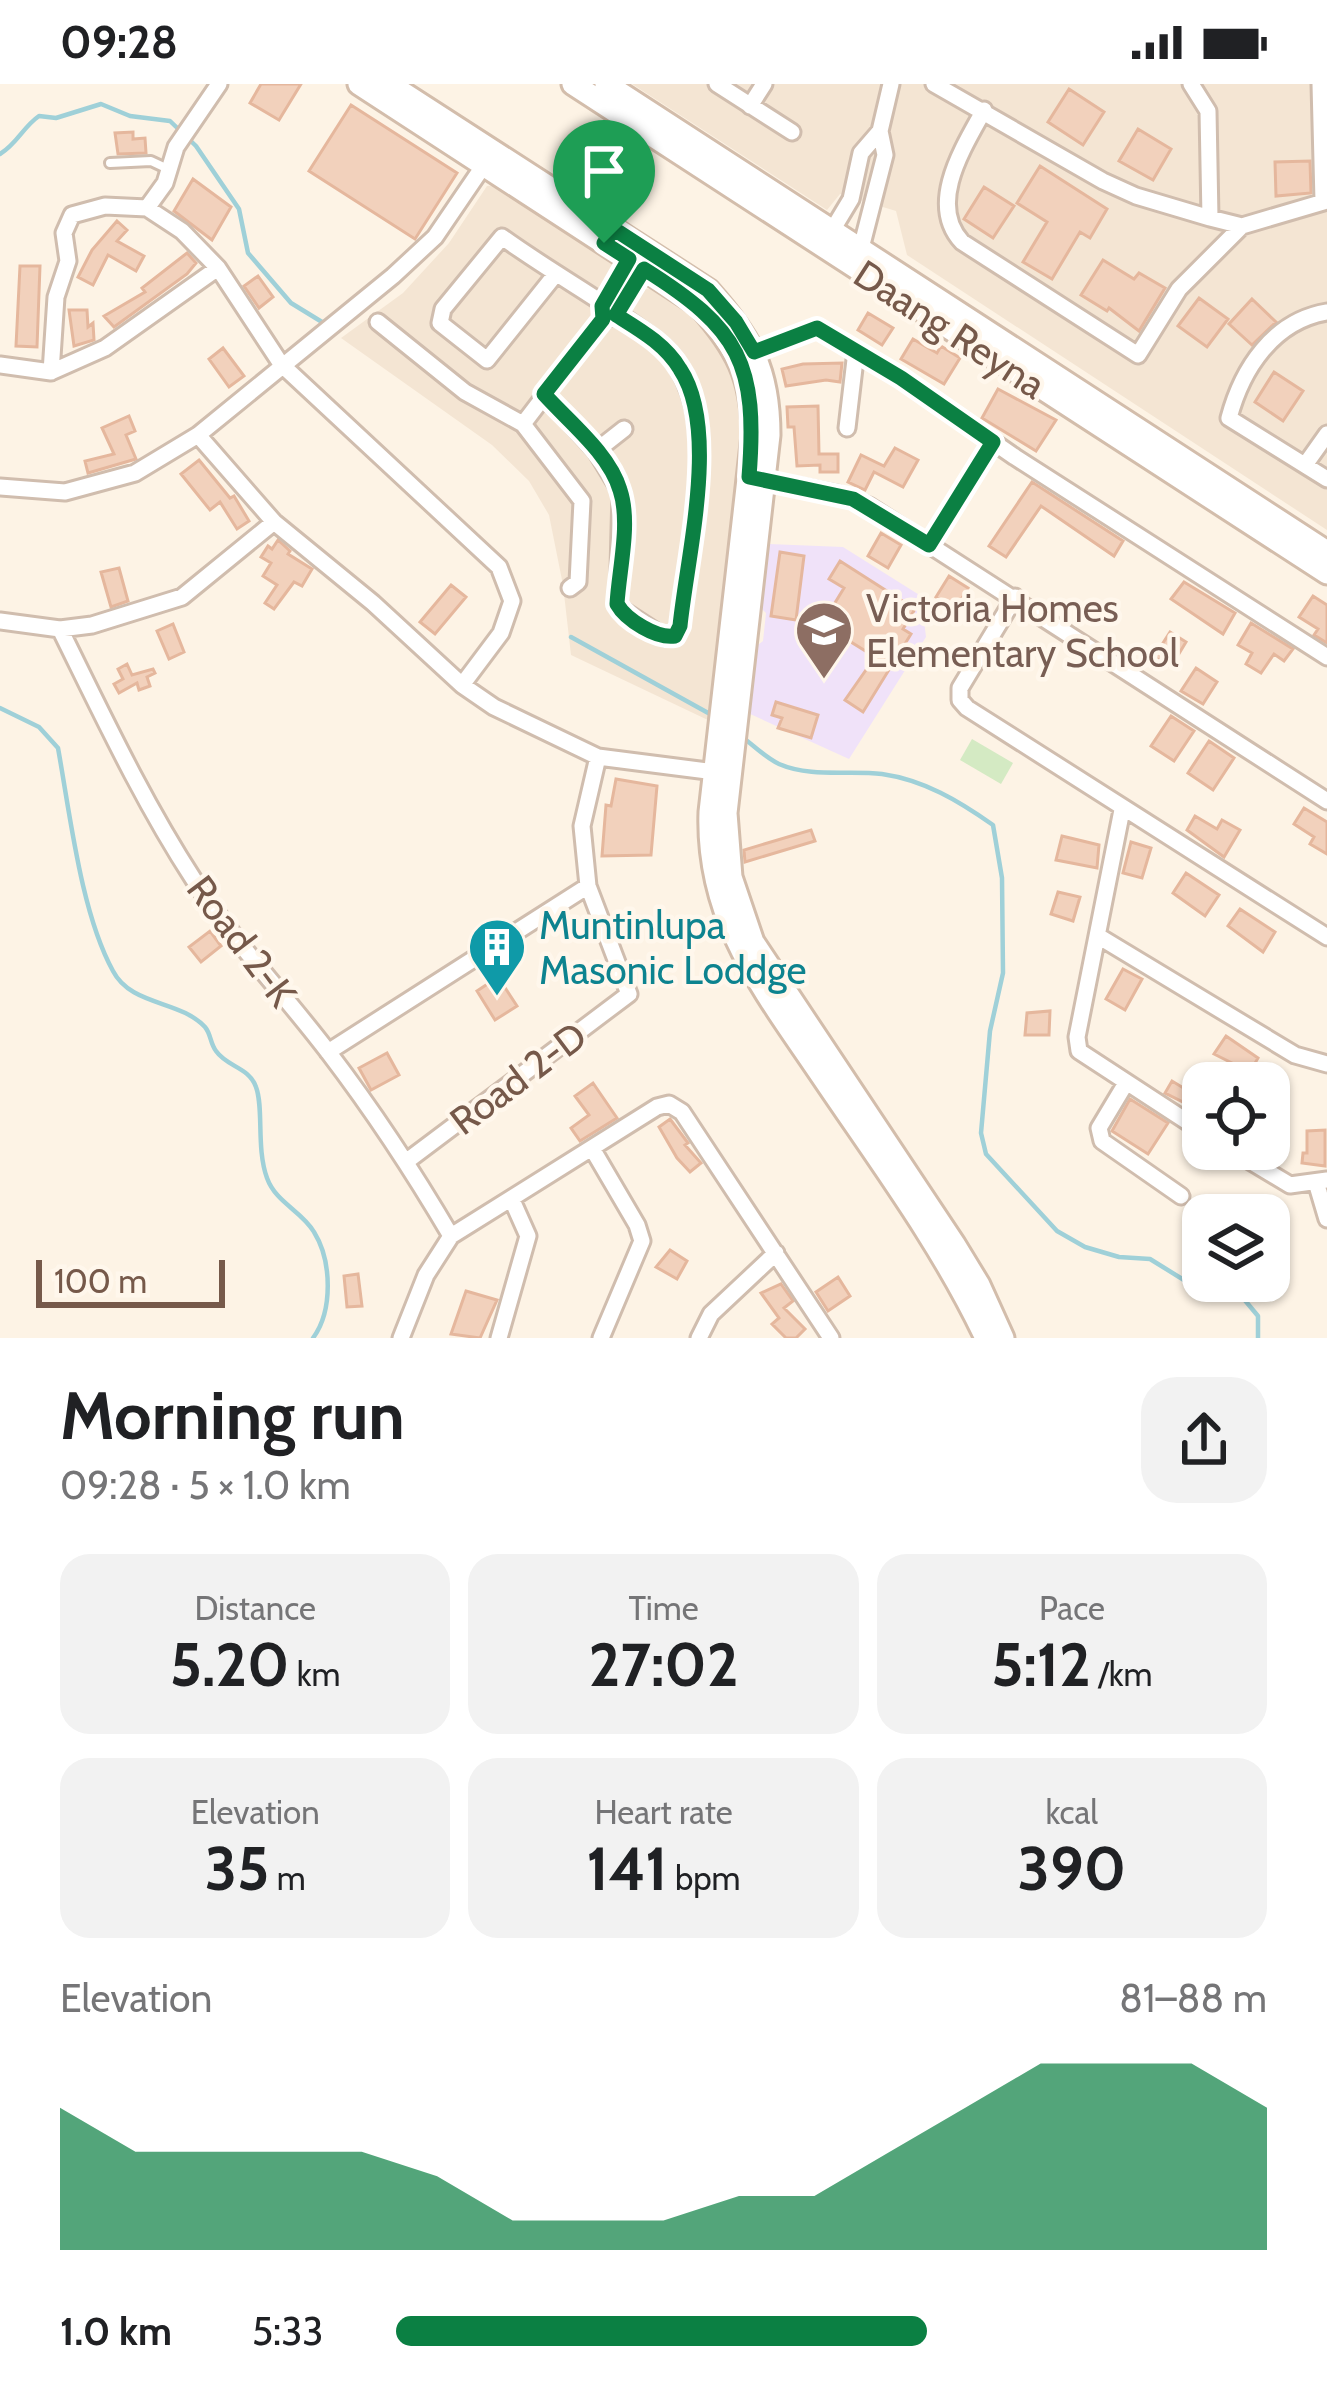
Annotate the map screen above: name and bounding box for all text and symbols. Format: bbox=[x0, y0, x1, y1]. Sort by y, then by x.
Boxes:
text: 09:28 bbox=[60, 15, 178, 69]
pin bbox=[553, 120, 655, 243]
icon: arrive bbox=[571, 138, 637, 204]
street label: Daang Reyna bbox=[845, 249, 1055, 409]
place label: Victoria Homes Elementary School bbox=[866, 584, 1179, 677]
school or university icon: Victoria Homes Elementary School bbox=[793, 599, 855, 681]
street label: Road 2-K bbox=[177, 866, 307, 1016]
place label: Muntinlupa Masonic Loddge bbox=[539, 901, 807, 994]
building icon: Muntinlupa Masonic Loddge bbox=[466, 916, 528, 998]
street label: Road 2-D bbox=[440, 1011, 596, 1145]
map controls bbox=[1182, 1062, 1290, 1302]
button: locate bbox=[1182, 1062, 1290, 1170]
button: layers bbox=[1182, 1194, 1290, 1302]
scale bar bbox=[36, 1254, 225, 1307]
text: 100 m bbox=[54, 1261, 147, 1301]
text: Morning run bbox=[60, 1375, 405, 1456]
button: share bbox=[1141, 1377, 1267, 1503]
text: 09:28 · 5 × 1.0 km bbox=[60, 1461, 351, 1509]
text: Distance bbox=[194, 1588, 316, 1628]
text: Time bbox=[628, 1588, 699, 1628]
text: Pace bbox=[1039, 1588, 1105, 1628]
text: 5.20 bbox=[170, 1628, 289, 1701]
text: 27:02 bbox=[589, 1628, 738, 1701]
text: 5:12 bbox=[991, 1628, 1091, 1701]
text: km bbox=[289, 1654, 341, 1694]
text: /km bbox=[1091, 1654, 1152, 1694]
text: Elevation bbox=[191, 1792, 320, 1832]
text: Heart rate bbox=[594, 1792, 733, 1832]
text: kcal bbox=[1045, 1792, 1098, 1832]
text: 35 bbox=[205, 1832, 269, 1905]
text: 141 bbox=[586, 1832, 667, 1905]
text: 390 bbox=[1018, 1832, 1126, 1905]
text: m bbox=[269, 1858, 306, 1898]
text: bpm bbox=[667, 1858, 741, 1898]
text: Elevation bbox=[60, 1974, 212, 2022]
text: 81–88 m bbox=[1119, 1974, 1267, 2022]
text: 1.0 km bbox=[60, 2307, 172, 2355]
text: 5:33 bbox=[252, 2307, 323, 2355]

